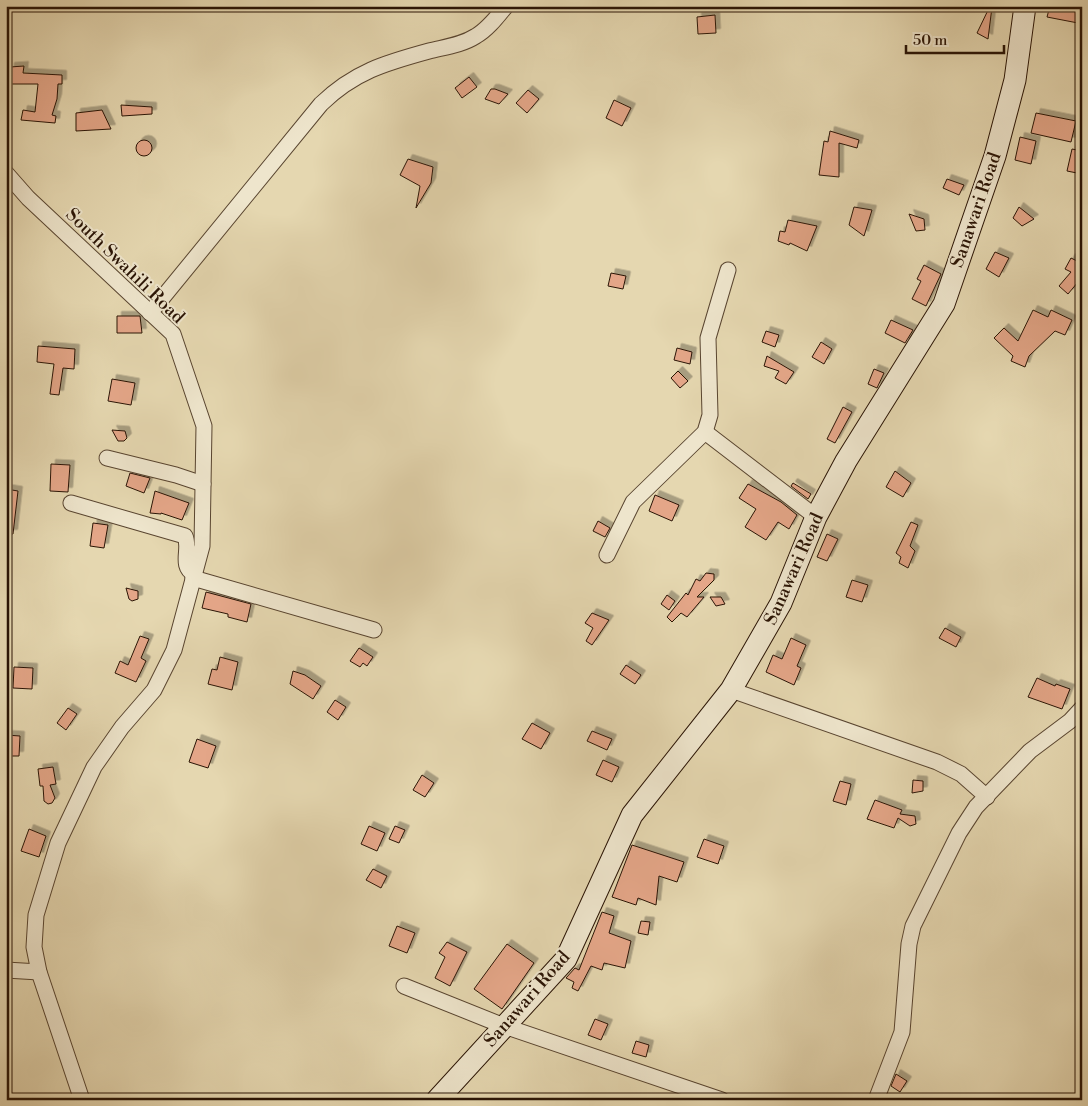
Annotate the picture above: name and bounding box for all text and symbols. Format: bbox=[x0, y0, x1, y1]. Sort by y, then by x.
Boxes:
scale bar bbox=[906, 22, 1003, 54]
text: 50 m bbox=[913, 31, 947, 50]
street label: Sanawari Road bbox=[946, 149, 1007, 271]
street label: South Swahili Road bbox=[61, 203, 190, 329]
street label: Sanawari Road bbox=[759, 509, 829, 629]
street label: Sanawari Road bbox=[479, 945, 576, 1052]

